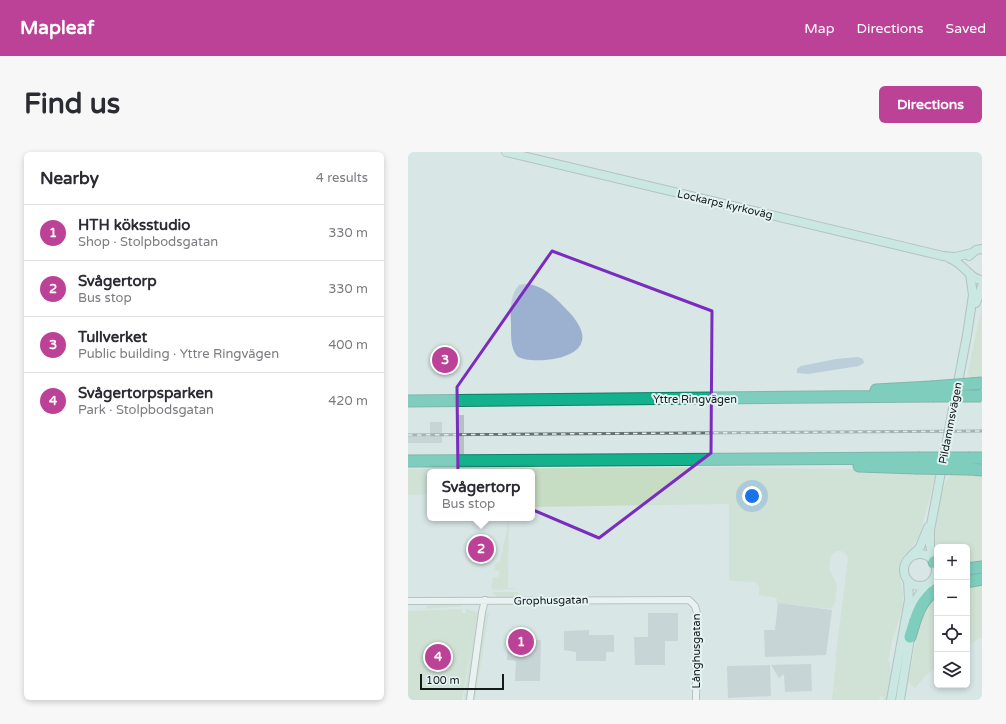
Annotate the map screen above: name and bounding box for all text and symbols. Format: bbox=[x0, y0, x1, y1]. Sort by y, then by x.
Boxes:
text: Mapleaf bbox=[20, 17, 94, 39]
text: Map bbox=[804, 20, 835, 37]
text: Directions bbox=[857, 20, 924, 37]
text: Saved bbox=[946, 20, 986, 37]
button: Directions bbox=[879, 86, 982, 123]
text: Find us bbox=[24, 87, 120, 121]
text: Nearby bbox=[40, 168, 99, 189]
text: 4 results bbox=[316, 170, 368, 186]
street label: Lockarps kyrkoväg bbox=[676, 187, 774, 222]
text: HTH köksstudio bbox=[78, 216, 190, 234]
text: 1 bbox=[49, 225, 57, 241]
text: 330 m bbox=[328, 225, 368, 241]
text: Shop · Stolpbodsgatan bbox=[78, 234, 218, 250]
text: Svågertorp bbox=[78, 272, 157, 290]
text: 2 bbox=[49, 281, 57, 297]
text: 330 m bbox=[328, 281, 368, 297]
text: Bus stop bbox=[78, 290, 132, 306]
text: Tullverket bbox=[78, 328, 147, 346]
text: 3 bbox=[49, 337, 57, 353]
text: 400 m bbox=[328, 337, 368, 353]
pin: 3 bbox=[432, 345, 458, 375]
text: Public building · Yttre Ringvägen bbox=[78, 346, 279, 362]
street label: Pildammsvägen bbox=[936, 381, 965, 465]
text: Svågertorpsparken bbox=[78, 384, 213, 402]
text: 4 bbox=[49, 393, 57, 409]
text: 420 m bbox=[328, 393, 368, 409]
street label: Yttre Ringvägen bbox=[653, 393, 737, 406]
text: Park · Stolpbodsgatan bbox=[78, 402, 214, 418]
popup bbox=[427, 469, 535, 521]
text: Svågertorp bbox=[442, 478, 520, 496]
your location bbox=[742, 486, 762, 506]
text: Bus stop bbox=[442, 496, 495, 512]
pin: 2 bbox=[468, 534, 494, 564]
map controls bbox=[934, 544, 970, 688]
button: + bbox=[934, 544, 970, 580]
button: − bbox=[934, 580, 970, 616]
street label: Grophusgatan bbox=[514, 593, 588, 608]
street label: Långhusgatan bbox=[690, 614, 703, 688]
button: locate bbox=[934, 616, 970, 652]
pin: 1 bbox=[508, 627, 534, 657]
pin: 4 bbox=[425, 642, 451, 672]
button: layers bbox=[934, 652, 970, 688]
scale bar bbox=[420, 672, 504, 691]
text: 100 m bbox=[426, 674, 460, 687]

